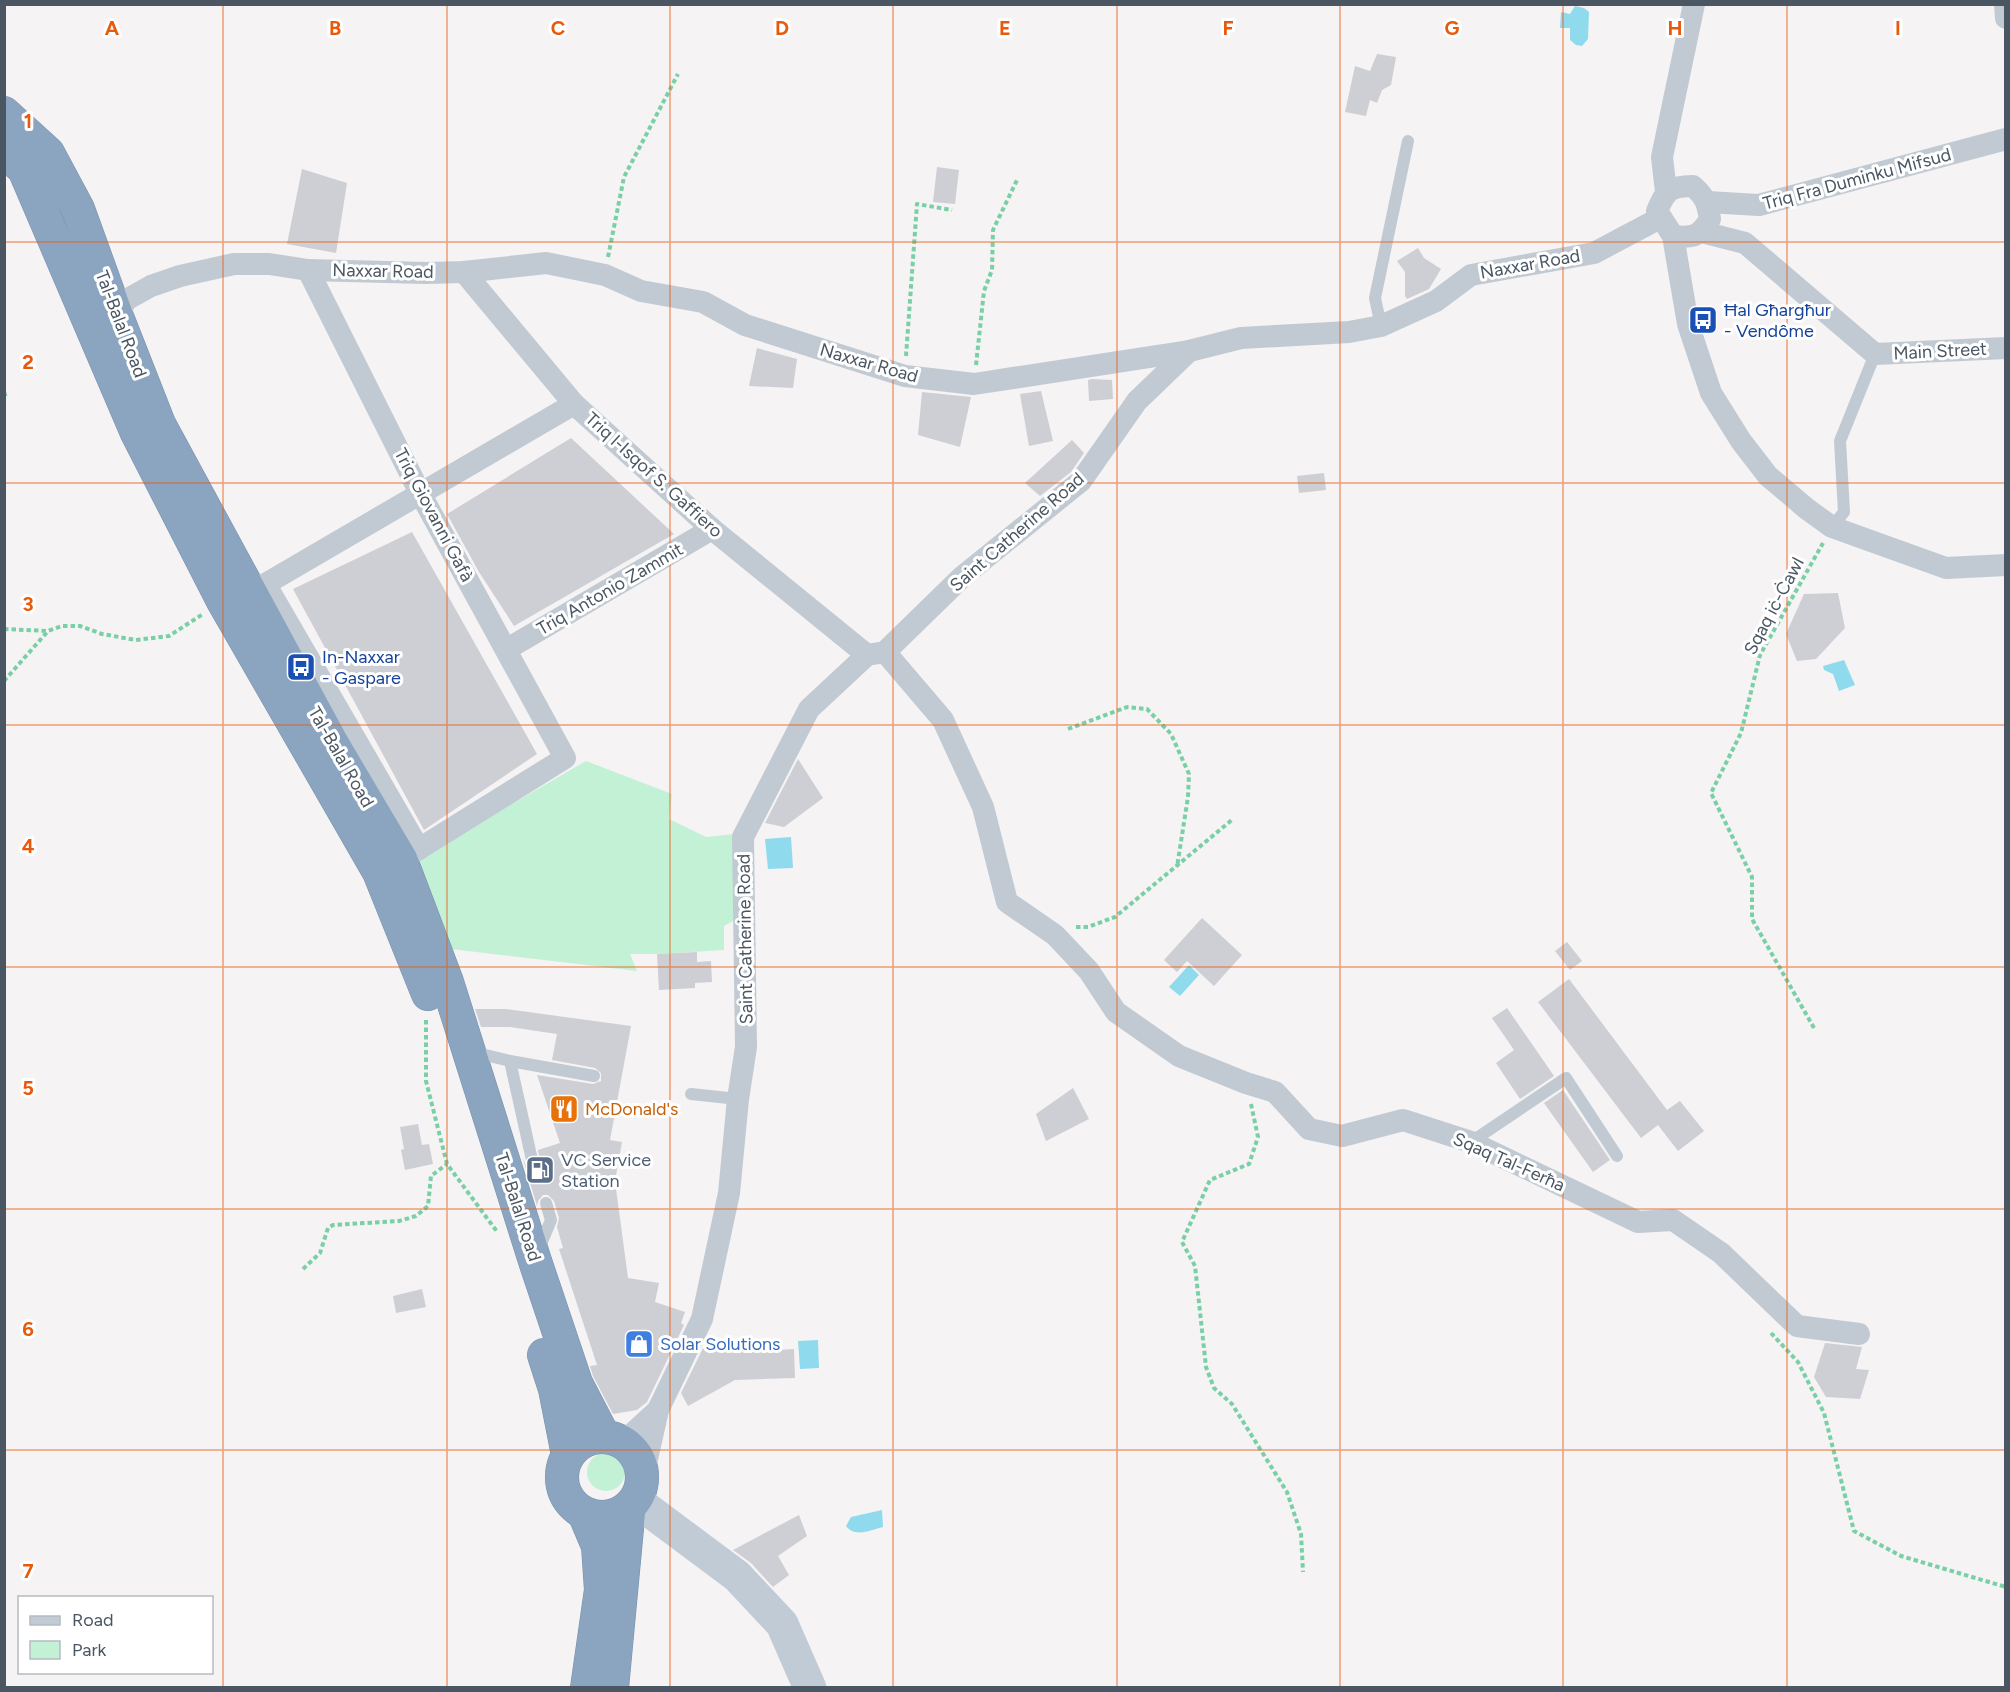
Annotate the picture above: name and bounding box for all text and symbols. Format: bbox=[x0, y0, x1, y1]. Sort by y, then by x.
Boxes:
text: A bbox=[105, 16, 120, 40]
text: B bbox=[329, 16, 341, 40]
text: C bbox=[551, 16, 565, 40]
text: D bbox=[775, 16, 789, 40]
text: E bbox=[999, 16, 1011, 40]
text: F bbox=[1222, 16, 1234, 40]
text: G bbox=[1445, 16, 1460, 40]
text: H bbox=[1668, 16, 1683, 40]
text: I bbox=[1895, 16, 1901, 40]
text: 1 bbox=[24, 109, 32, 133]
street label: Triq Fra Duminku Mifsud bbox=[1761, 143, 1953, 215]
street label: Naxxar Road bbox=[1478, 244, 1582, 284]
street label: Naxxar Road bbox=[332, 259, 434, 283]
street label: Tal-Balal Road bbox=[91, 267, 151, 381]
place label: Ħal Għargħur - Vendôme bbox=[1724, 299, 1831, 342]
bus stop icon: Ħal Għargħur - Vendôme bbox=[1687, 304, 1719, 336]
street label: Naxxar Road bbox=[817, 338, 921, 388]
street label: Main Street bbox=[1893, 338, 1987, 364]
text: 2 bbox=[22, 350, 34, 374]
street label: Triq l-Isqof S. Gaffiero bbox=[581, 408, 727, 542]
street label: Triq Giovanni Gafà bbox=[390, 445, 478, 585]
street label: Saint Catherine Road bbox=[945, 468, 1089, 596]
street label: Triq Antonio Zammit bbox=[533, 538, 687, 640]
street label: Sqaq iċ-Ċawl bbox=[1739, 554, 1809, 658]
text: 3 bbox=[22, 592, 34, 616]
place label: In-Naxxar - Gaspare bbox=[322, 646, 401, 689]
bus stop icon: In-Naxxar - Gaspare bbox=[285, 651, 317, 683]
street label: Tal-Balal Road bbox=[303, 703, 379, 811]
text: 4 bbox=[22, 834, 35, 858]
street label: Saint Catherine Road bbox=[733, 854, 757, 1024]
text: 5 bbox=[22, 1076, 34, 1100]
restaurant icon: McDonald's bbox=[548, 1093, 580, 1125]
place label: McDonald's bbox=[585, 1098, 679, 1120]
street label: Sqaq Tal-Ferħa bbox=[1450, 1128, 1568, 1196]
place label: VC Service Station bbox=[561, 1149, 651, 1192]
street label: Tal-Balal Road bbox=[490, 1150, 546, 1264]
fuel station icon: VC Service Station bbox=[524, 1154, 556, 1186]
text: 6 bbox=[22, 1317, 34, 1341]
shop icon: Solar Solutions bbox=[623, 1328, 655, 1360]
place label: Solar Solutions bbox=[660, 1333, 781, 1355]
text: 7 bbox=[22, 1559, 34, 1583]
legend bbox=[18, 1596, 213, 1674]
text: Road bbox=[72, 1609, 113, 1631]
text: Park bbox=[72, 1639, 107, 1661]

